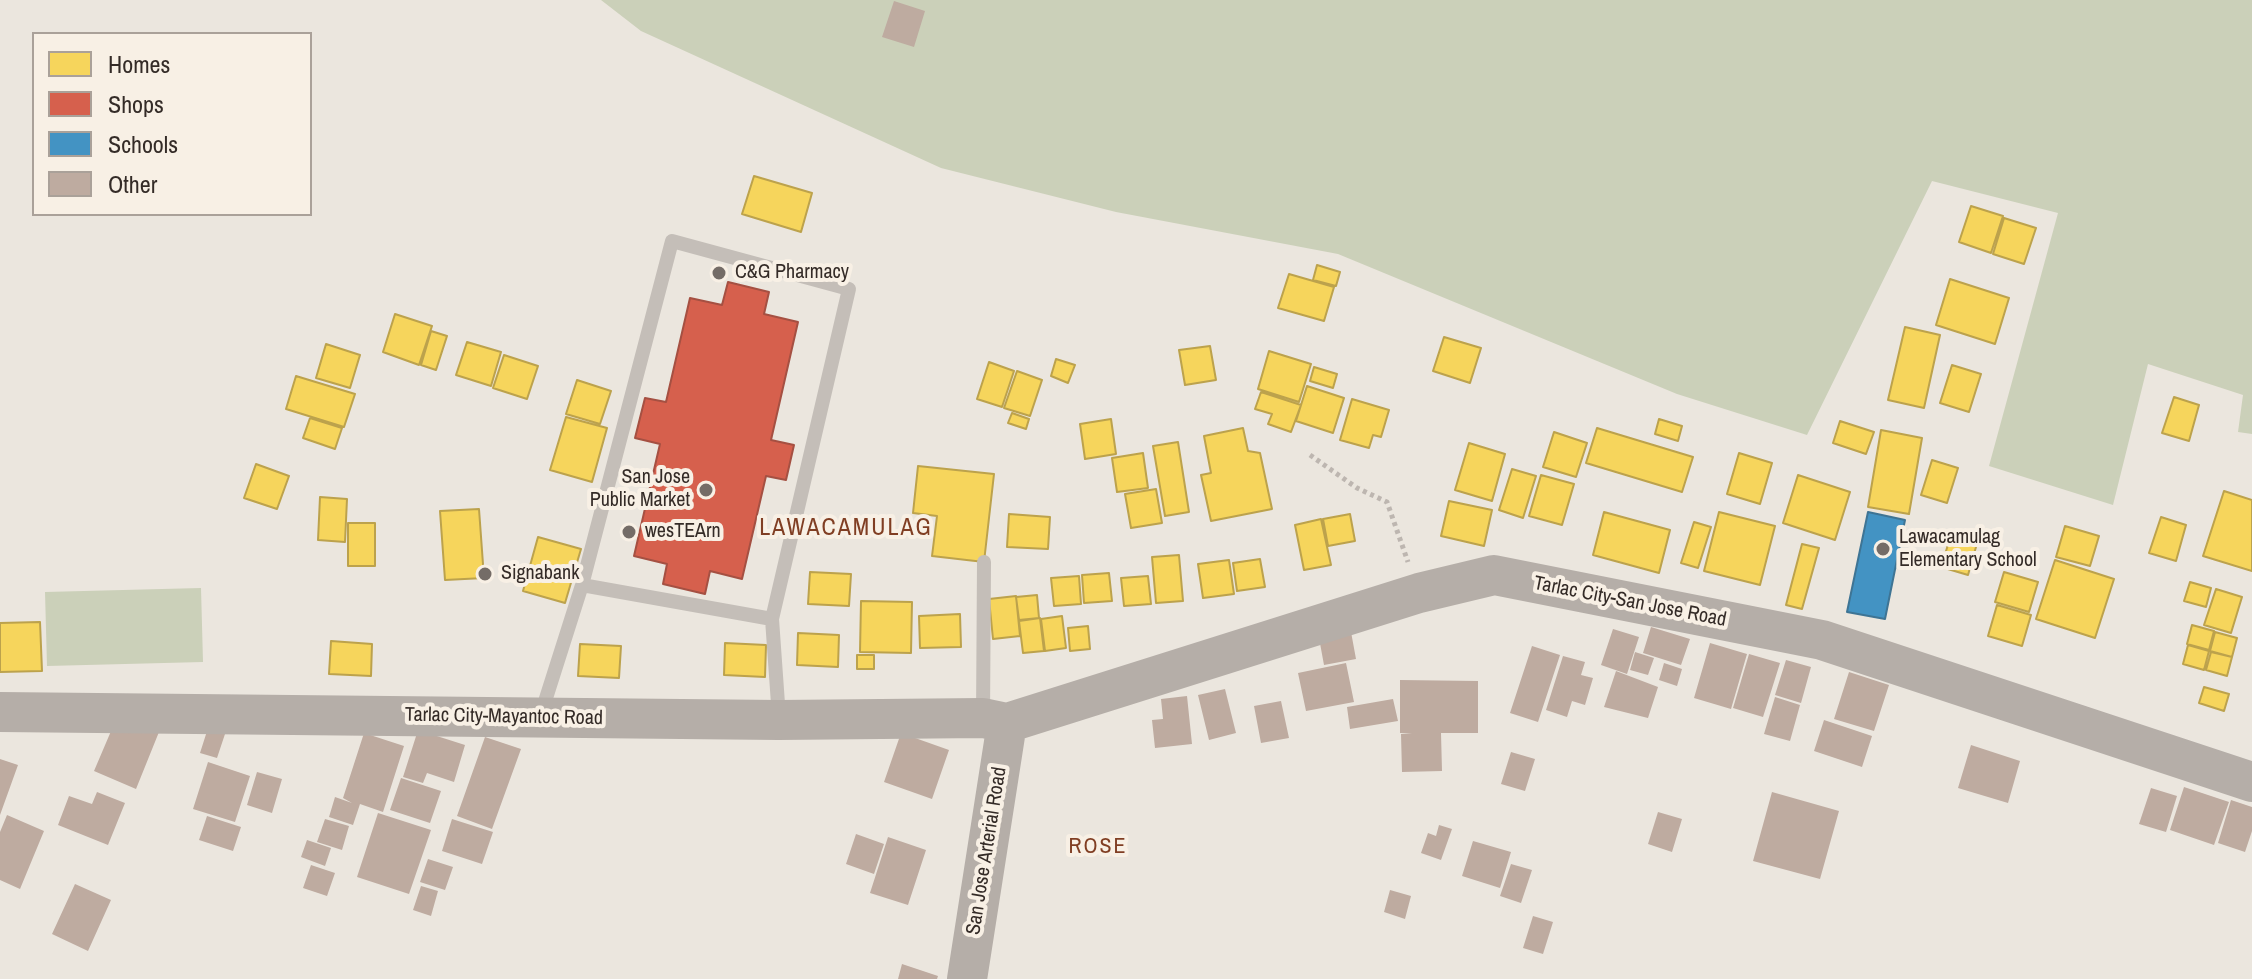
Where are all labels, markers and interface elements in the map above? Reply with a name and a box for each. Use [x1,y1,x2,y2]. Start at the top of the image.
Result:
legend [32,32,312,216]
text: Homes [108,48,170,80]
text: Shops [108,88,164,120]
text: Schools [108,128,178,160]
text: Other [108,168,157,200]
place label: C&G Pharmacy [735,261,849,285]
marker: C&G Pharmacy [710,264,728,282]
place label: San Jose Public Market [590,466,690,513]
marker: San Jose Public Market [697,481,715,499]
district label: LAWACAMULAG [759,515,933,543]
place label: wesTEArn [645,520,721,544]
marker: wesTEArn [620,523,638,541]
place label: Lawacamulag Elementary School [1899,526,2037,573]
marker: Lawacamulag Elementary School [1874,540,1892,558]
place label: Signabank [501,562,579,586]
marker: Signabank [476,565,494,583]
street label: Tarlac City-San Jose Road [1532,572,1728,632]
street label: Tarlac City-Mayantoc Road [405,703,603,731]
street label: San Jose Arterial Road [962,765,1012,937]
district label: ROSE [1068,834,1128,860]

